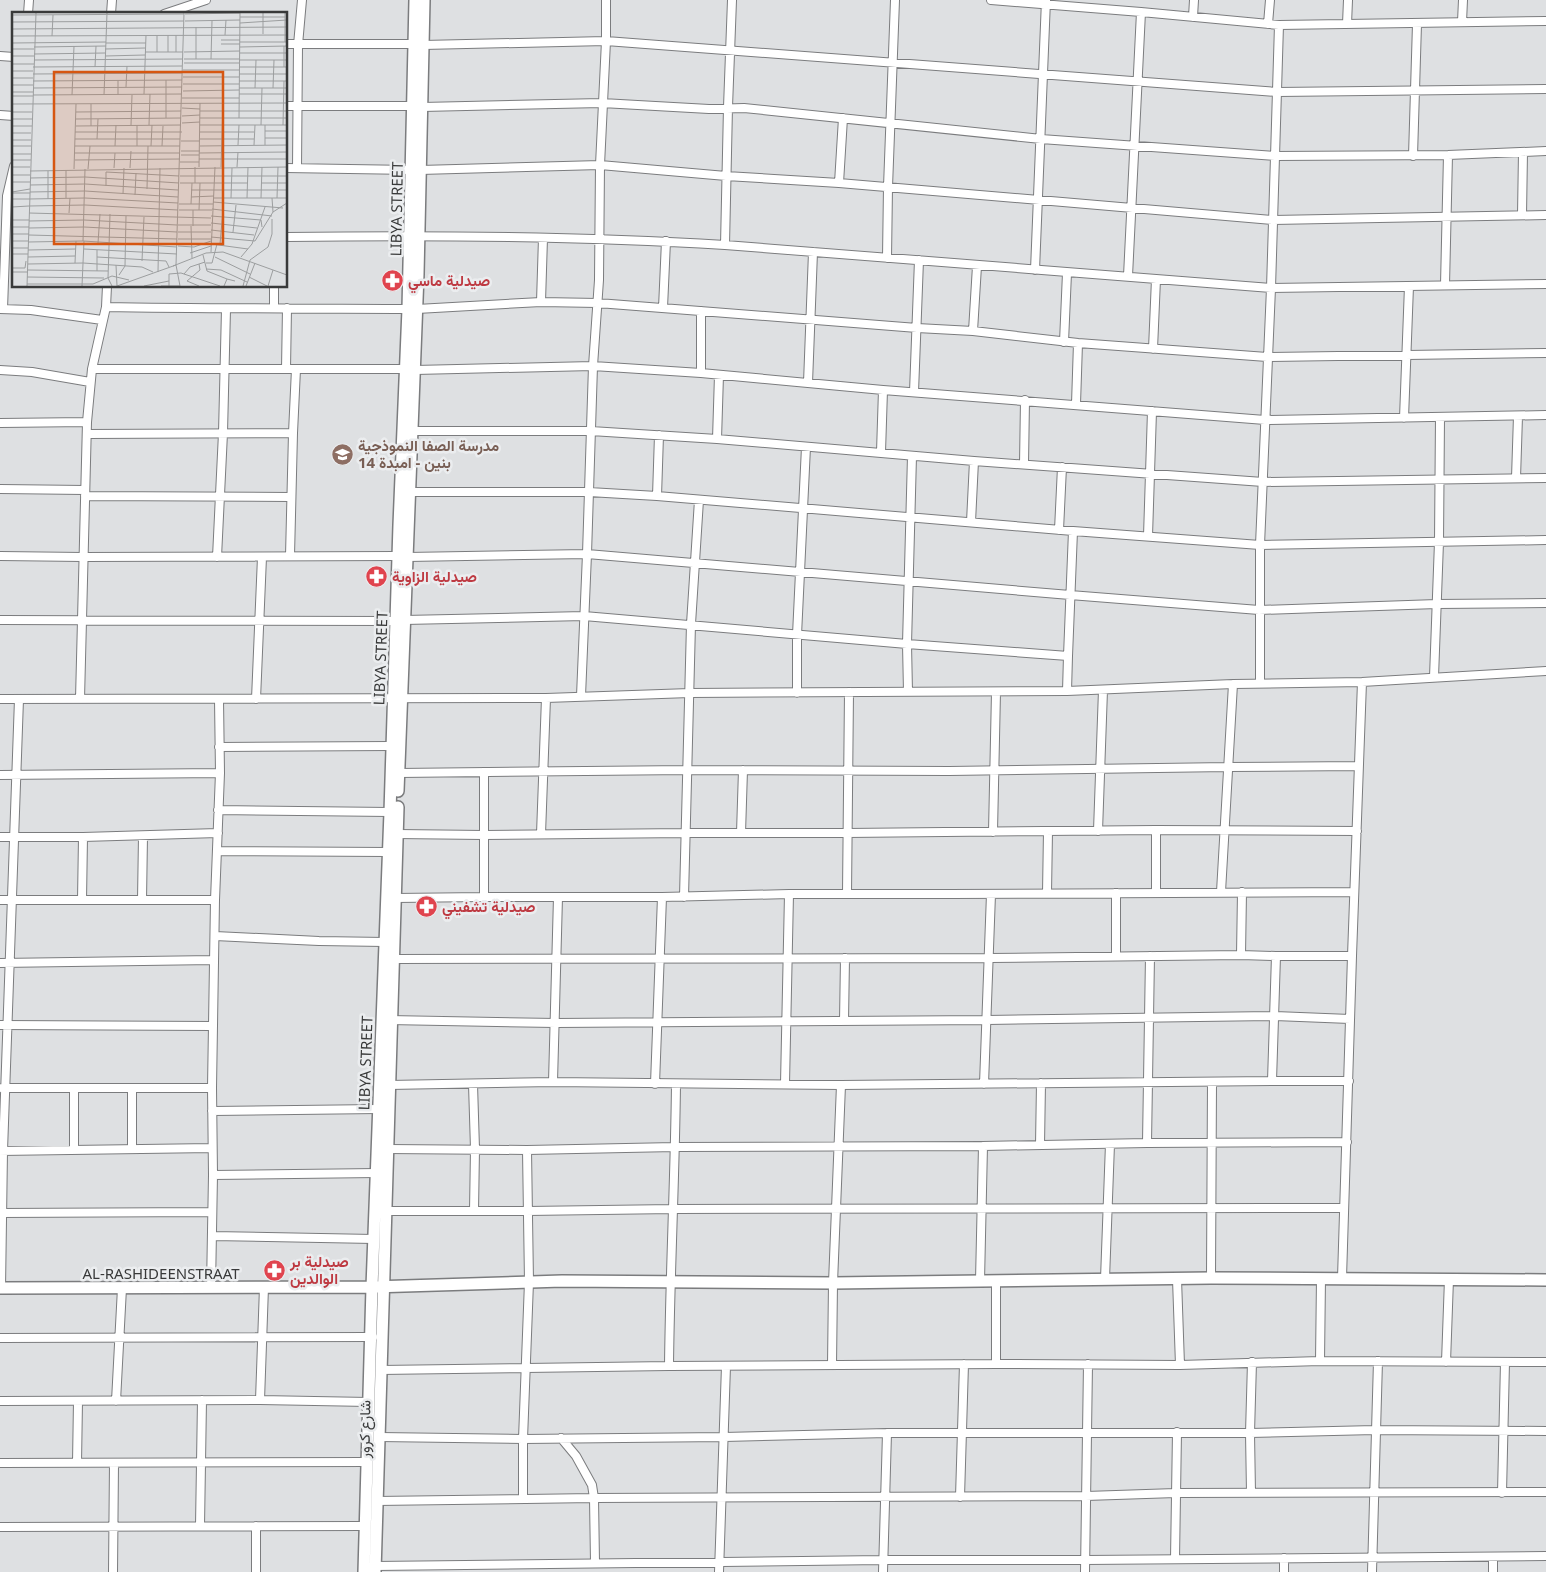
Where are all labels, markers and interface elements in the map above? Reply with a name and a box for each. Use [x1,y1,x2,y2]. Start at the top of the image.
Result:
inset map [12,12,288,288]
street label: LIBYA STREET [385,161,407,257]
pharmacy icon: صيدلية ماسي [380,268,404,292]
place label: صيدلية ماسي [408,270,491,294]
place label: مدرسة الصفا النموذجية بنين - امبدة 14 [358,435,499,472]
school or university icon: مدرسة الصفا النموذجية بنين - امبدة 14 [330,442,354,466]
pharmacy icon: صيدلية الزاوية [364,564,388,588]
place label: صيدلية الزاوية [392,566,477,586]
street label: LIBYA STREET [368,610,392,706]
pharmacy icon: صيدلية تشفيني [414,894,438,918]
place label: صيدلية تشفيني [442,896,536,920]
street label: LIBYA STREET [353,1015,377,1111]
place label: صيدلية بر الوالدين [289,1251,349,1288]
pharmacy icon: صيدلية بر الوالدين [262,1258,286,1282]
street label: AL-RASHIDEENSTRAAT [82,1263,240,1283]
street label: شارع كرور [353,1400,377,1459]

